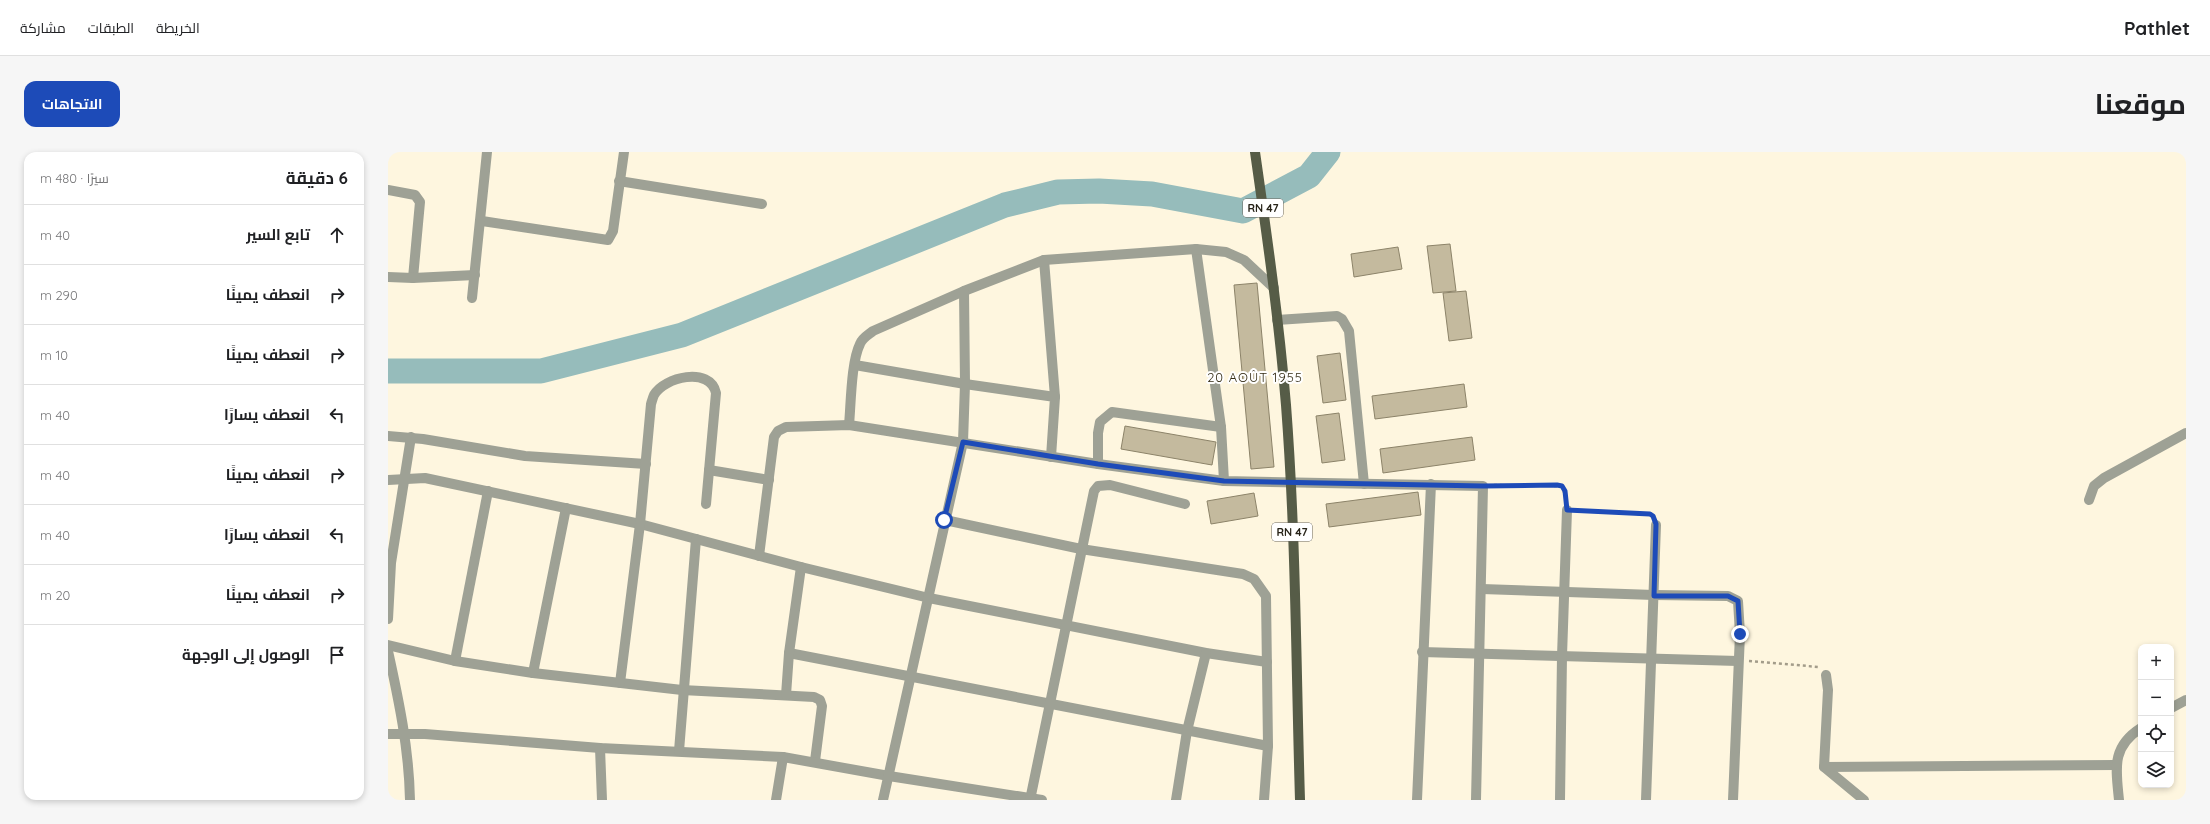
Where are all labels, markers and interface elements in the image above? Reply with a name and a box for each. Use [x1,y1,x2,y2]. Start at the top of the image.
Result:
text: Pathlet [2124,16,2190,40]
text: مشاركة [20,19,66,37]
text: الطبقات [88,19,134,37]
text: الخريطة [156,19,200,37]
button: الاتجاهات [24,81,120,127]
text: موقعنا [2095,86,2186,121]
text: 6 دقيقة [286,167,348,188]
text: سيرًا · 480 m [40,170,109,186]
road number: RN 47 [1243,199,1283,217]
icon: ahead [326,224,348,246]
text: تابع السير [246,225,310,244]
text: 40 m [40,227,70,243]
icon: right [326,284,348,306]
text: انعطف يمينًا [226,285,310,304]
text: 290 m [40,287,78,303]
icon: right [326,344,348,366]
text: انعطف يمينًا [226,345,310,364]
text: 10 m [40,347,68,363]
district label: 20 AOÛT 1955 [1207,369,1303,385]
icon: left [326,404,348,426]
text: انعطف يسارًا [224,405,310,424]
text: 40 m [40,407,70,423]
icon: right [326,464,348,486]
text: انعطف يمينًا [226,465,310,484]
text: 40 m [40,467,70,483]
route start [935,511,953,529]
road number: RN 47 [1272,523,1312,541]
icon: left [326,524,348,546]
text: انعطف يسارًا [224,525,310,544]
text: 40 m [40,527,70,543]
icon: right [326,584,348,606]
text: انعطف يمينًا [226,585,310,604]
text: 20 m [40,587,70,603]
route end [1731,625,1749,643]
icon: arrive [326,644,348,666]
map controls [2138,644,2174,788]
button: + [2138,644,2174,680]
text: الوصول إلى الوجهة [182,645,310,664]
button: − [2138,680,2174,716]
button: locate [2138,716,2174,752]
button: layers [2138,752,2174,788]

